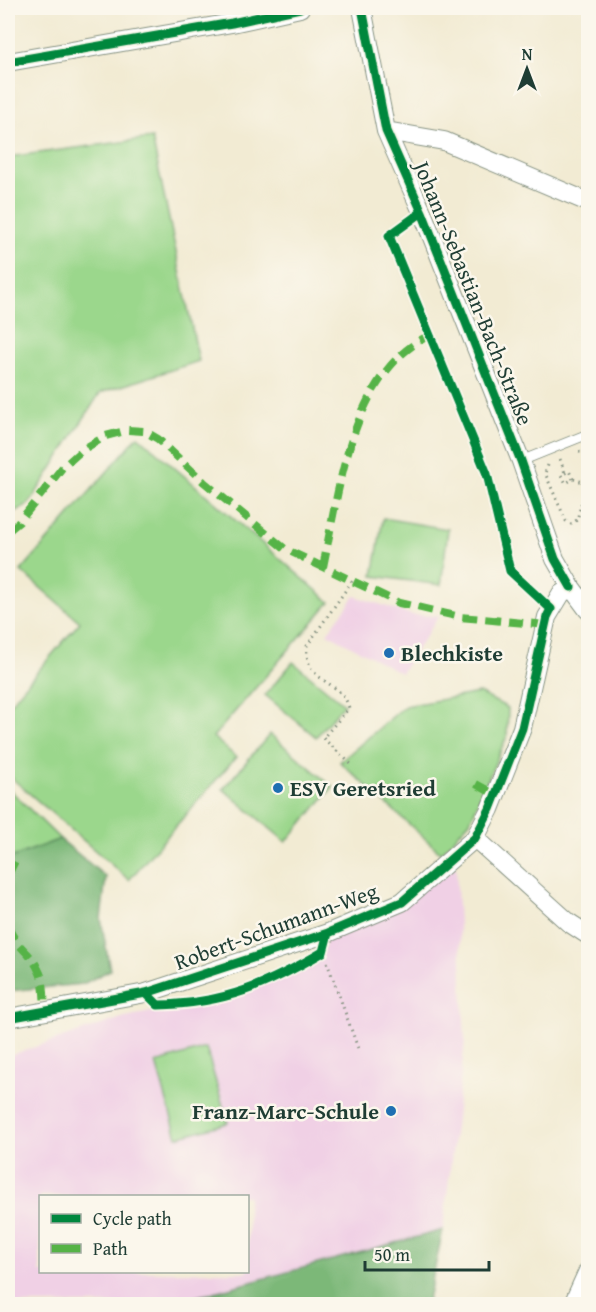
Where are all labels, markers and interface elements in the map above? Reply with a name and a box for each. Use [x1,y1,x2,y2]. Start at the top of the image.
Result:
north arrow [497,39,557,99]
text: N [522,42,533,66]
street label: Johann-Sebastian-Bach-Straße [405,153,542,430]
place label: Blechkiste [401,637,503,669]
marker: Blechkiste [382,646,396,660]
place label: ESV Geretsried [290,772,436,804]
marker: ESV Geretsried [271,781,285,795]
street label: Robert-Schumann-Weg [170,874,382,978]
place label: Franz-Marc-Schule [192,1095,379,1127]
marker: Franz-Marc-Schule [384,1104,398,1118]
legend [39,1195,249,1273]
text: Cycle path [93,1205,172,1232]
scale bar [365,1234,490,1272]
text: Path [93,1235,128,1262]
text: 50 m [374,1241,410,1268]

